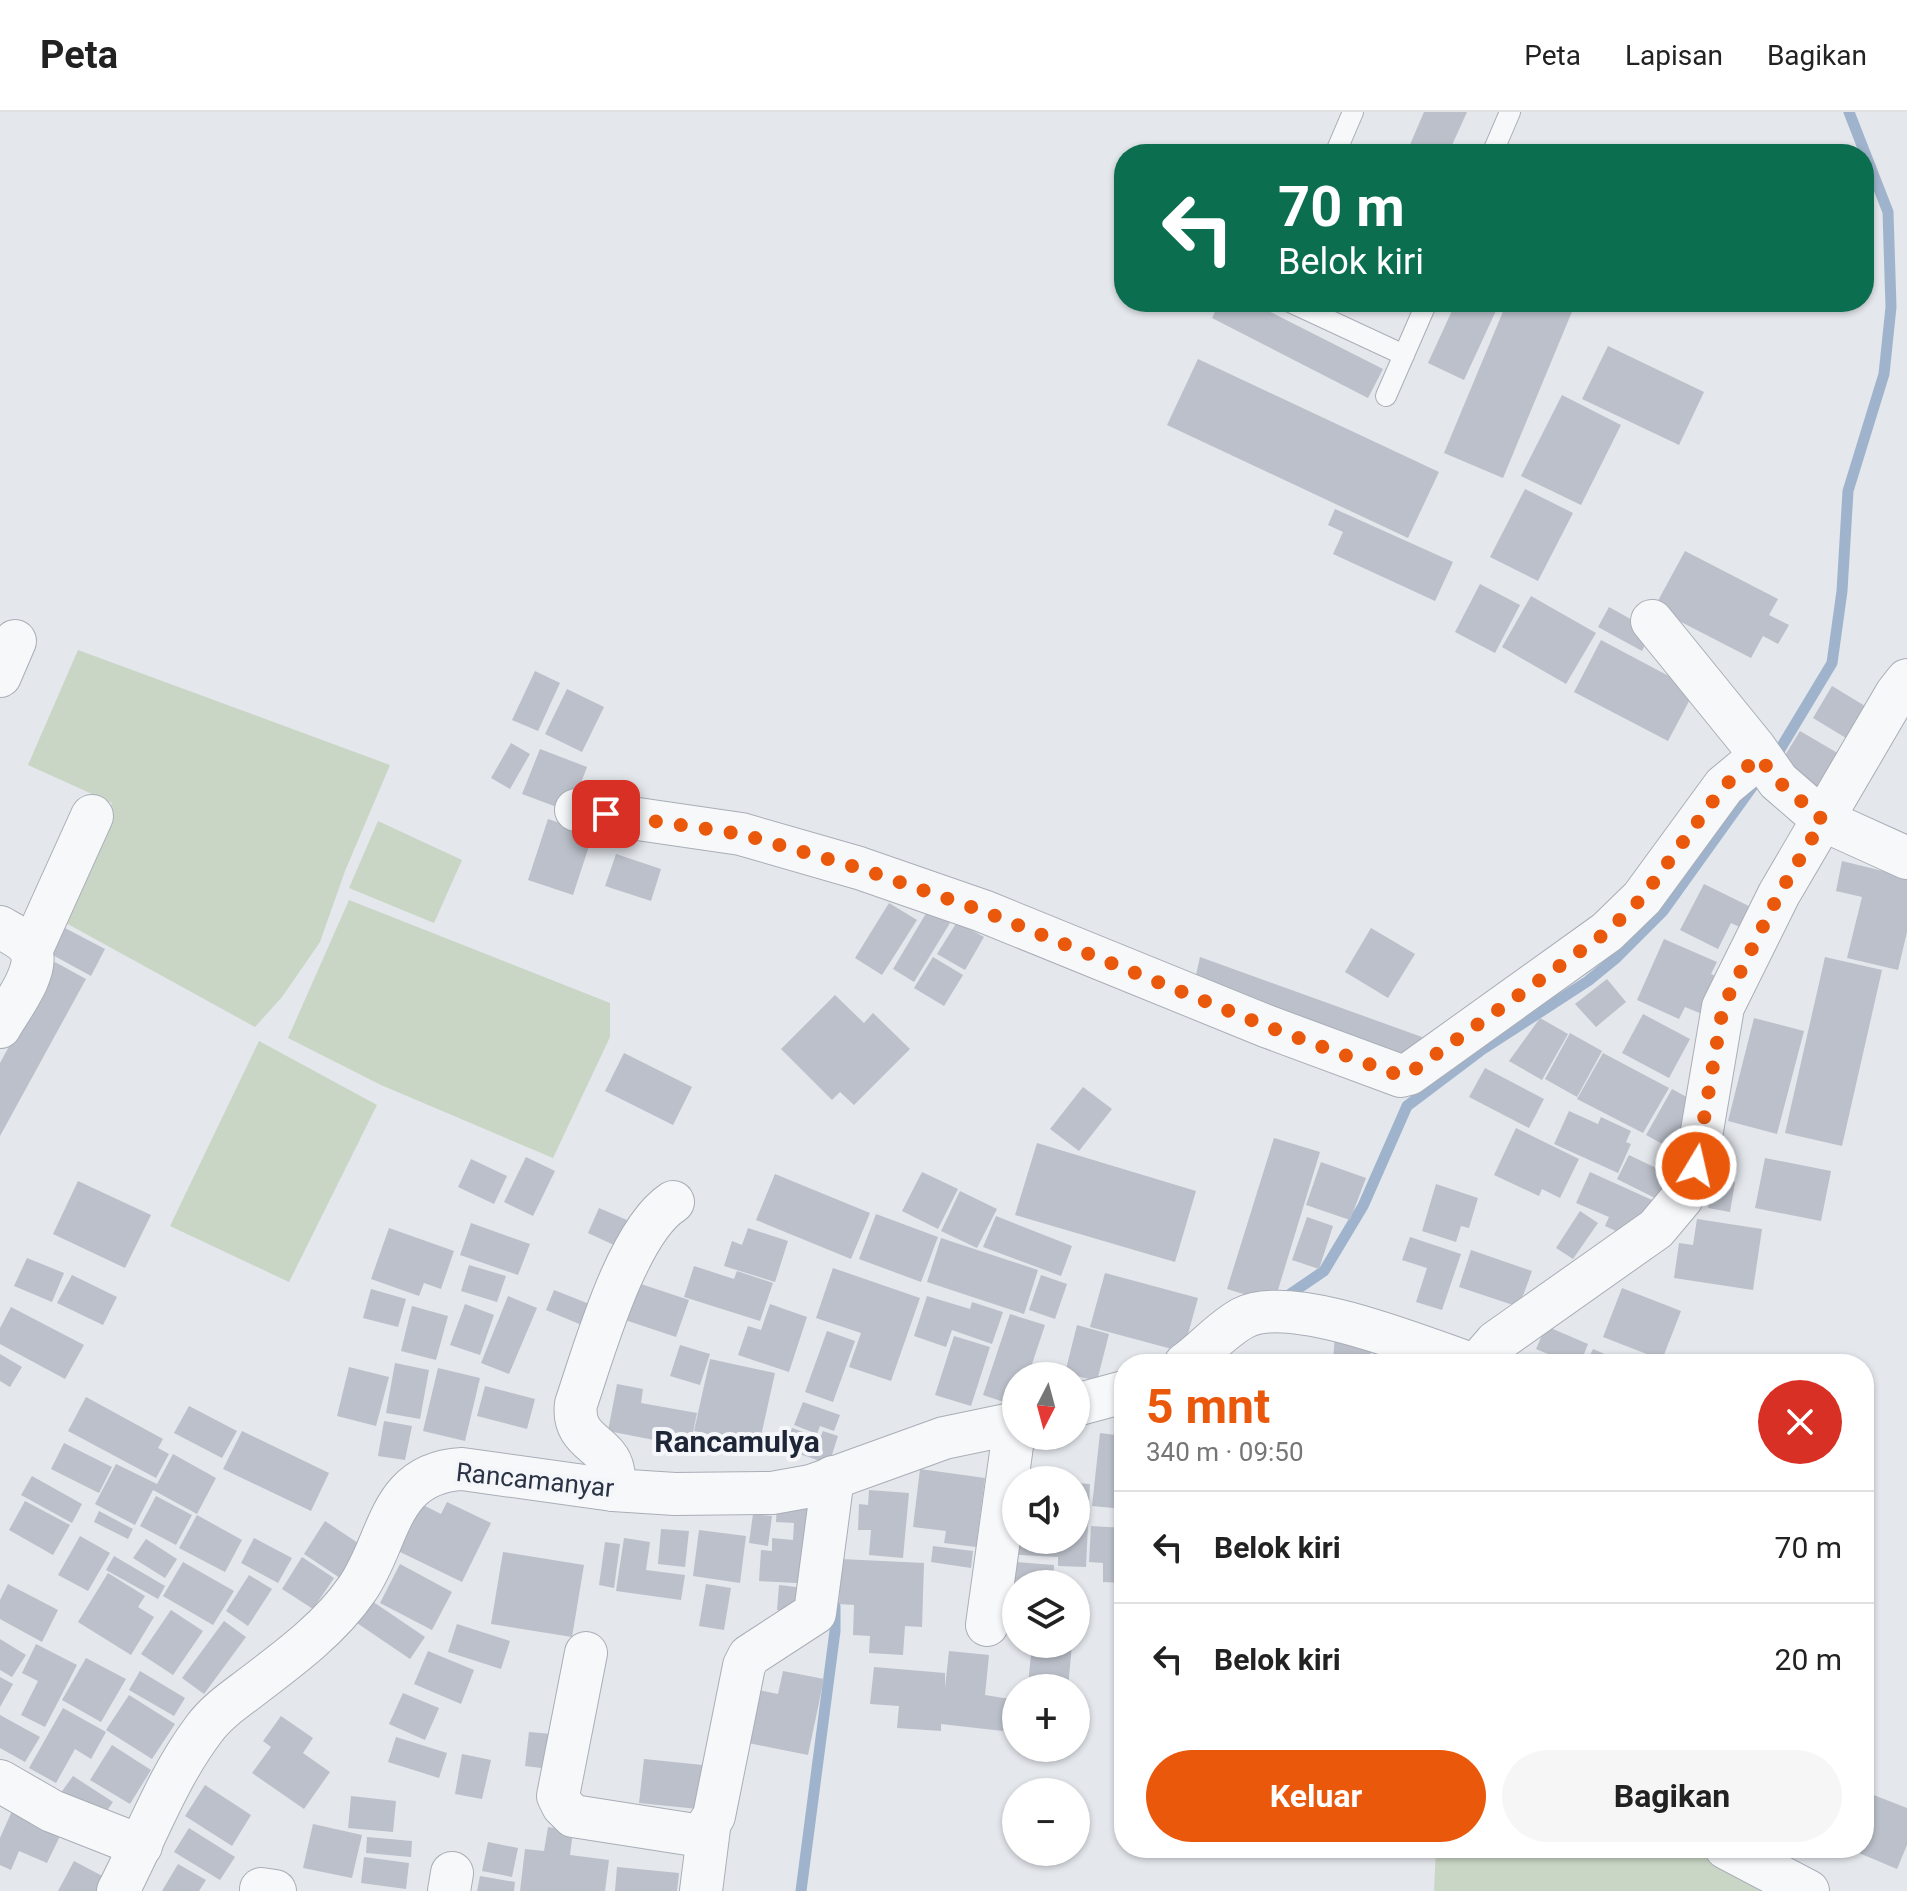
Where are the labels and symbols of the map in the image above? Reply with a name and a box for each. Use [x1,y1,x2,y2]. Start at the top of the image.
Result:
pin [572,780,640,848]
position arrow [1654,1124,1738,1208]
north arrow [1002,1362,1090,1450]
district label: Rancamulya [654,1424,820,1459]
street label: Rancamanyar [455,1457,616,1503]

